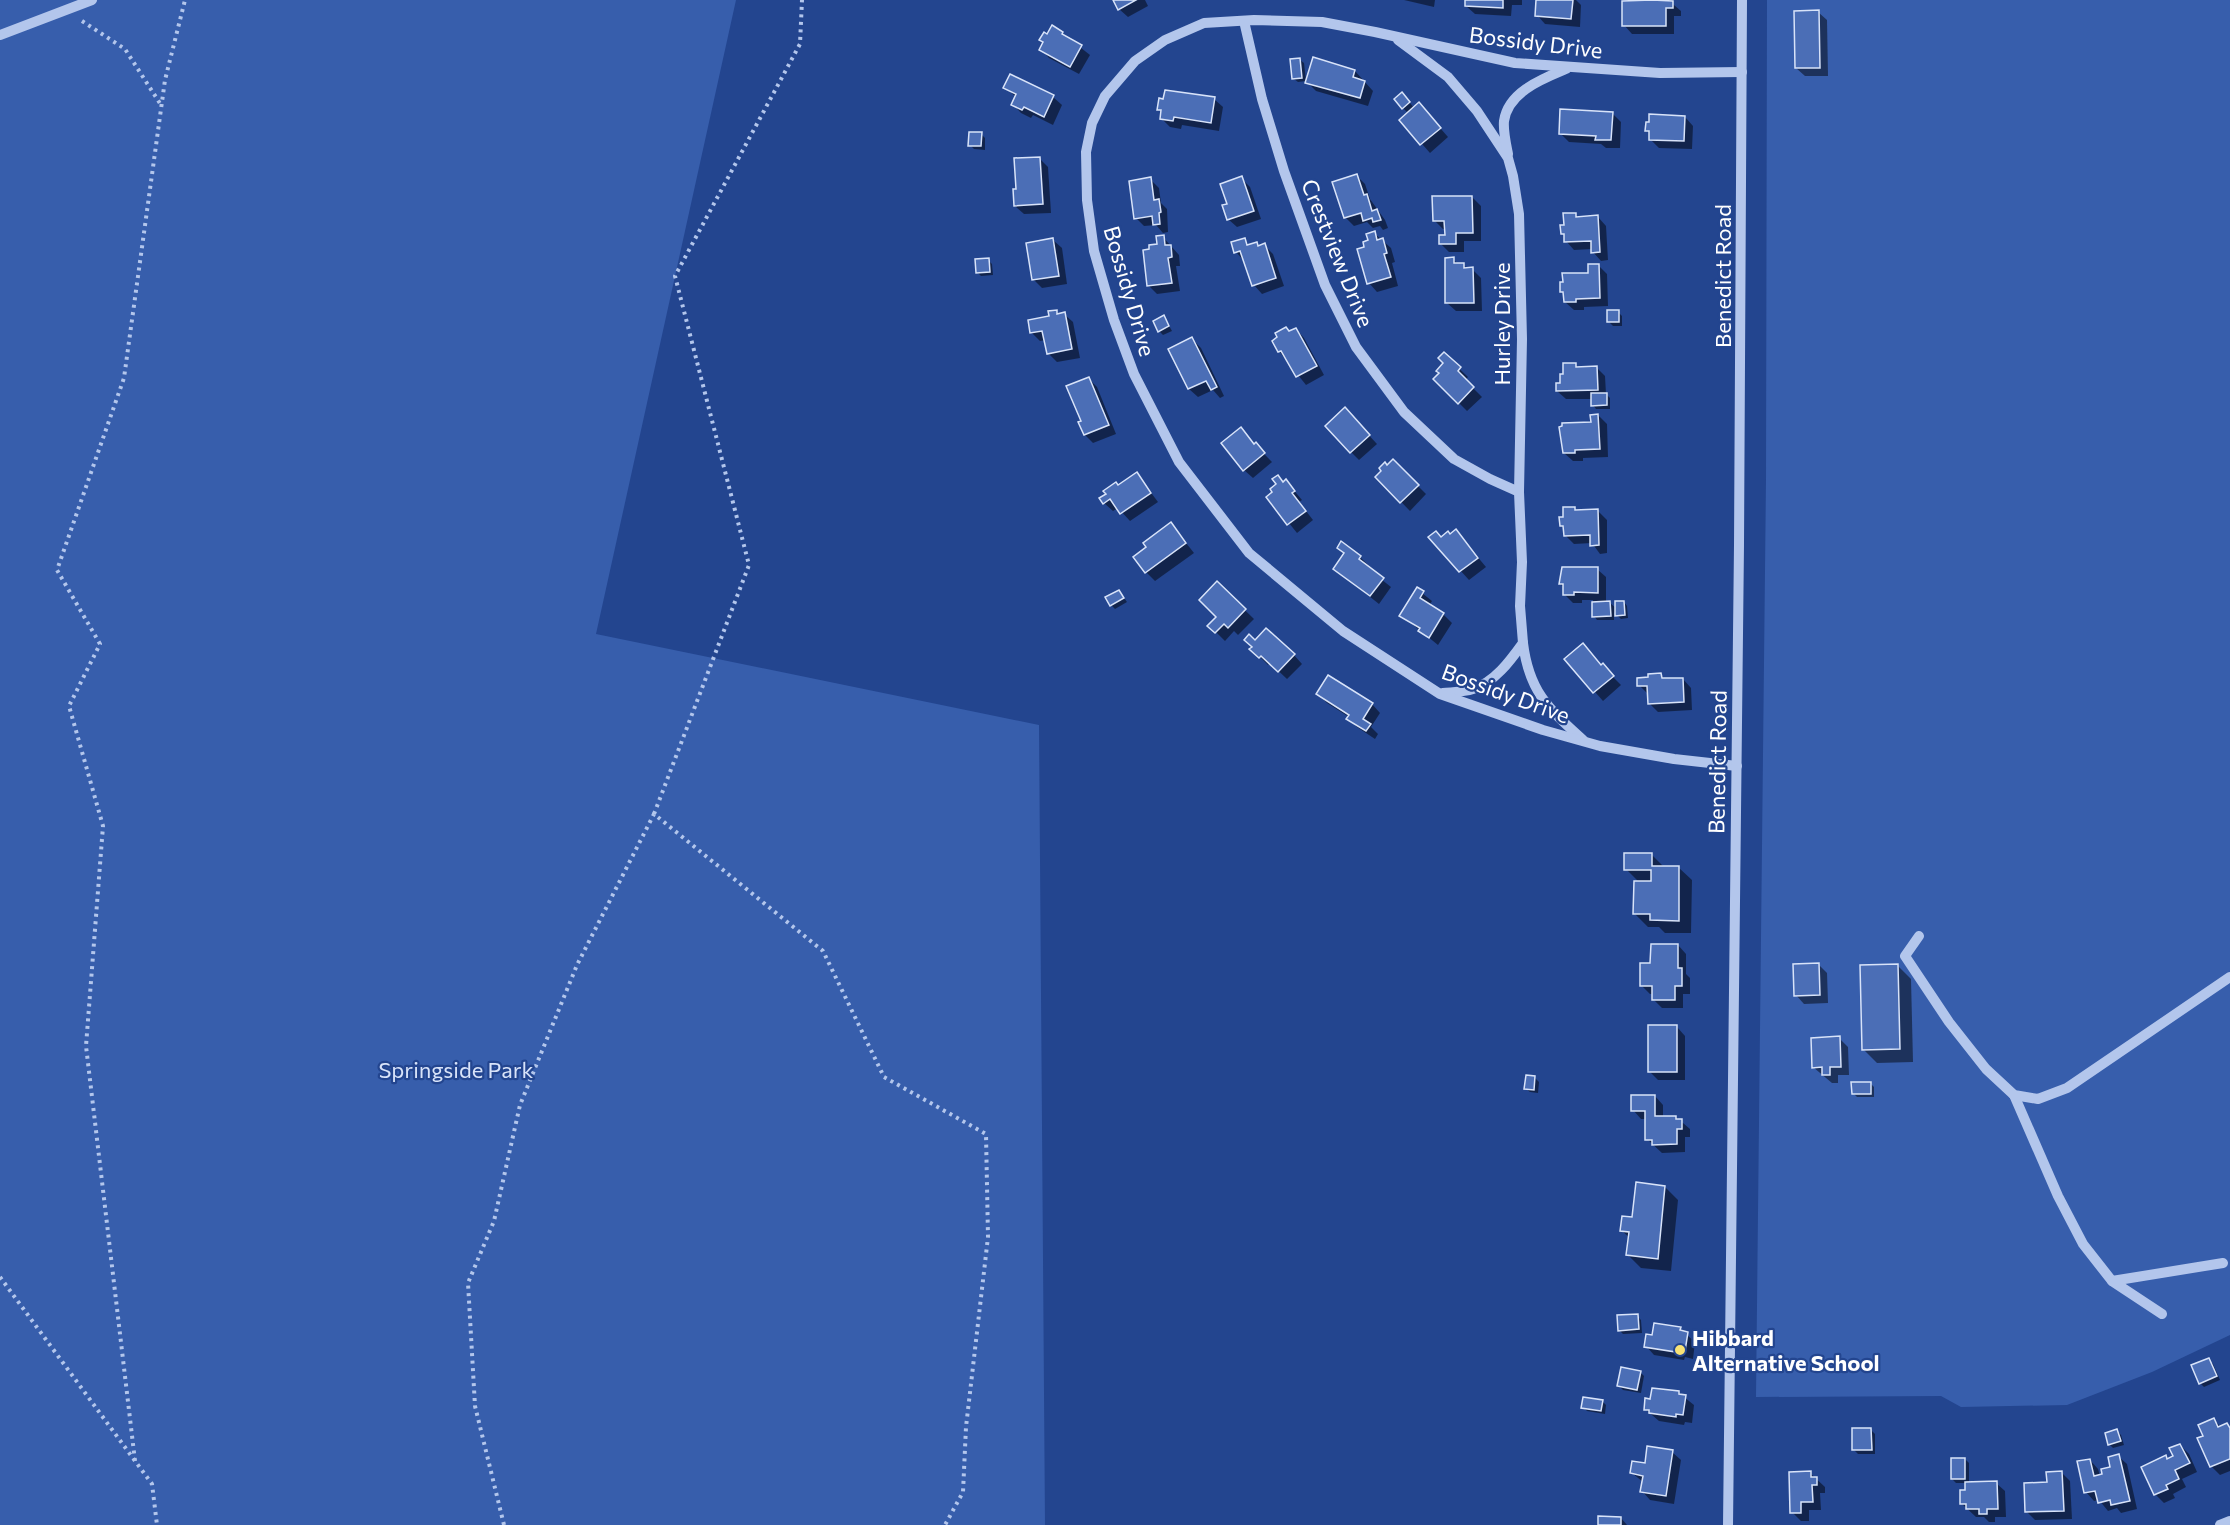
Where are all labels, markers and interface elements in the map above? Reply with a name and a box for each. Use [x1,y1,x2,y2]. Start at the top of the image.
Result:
street label: Bossidy Drive [1468,20,1604,64]
street label: Crestview Drive [1296,175,1380,331]
street label: Benedict Road [1709,204,1736,348]
street label: Bossidy Drive [1099,223,1161,359]
street label: Hurley Drive [1488,262,1515,386]
street label: Bossidy Drive [1438,657,1574,729]
street label: Benedict Road [1702,690,1732,834]
park label: Springside Park [378,1056,534,1083]
place label: Hibbard Alternative School [1692,1324,1880,1376]
marker: Hibbard Alternative School [1673,1343,1687,1357]

